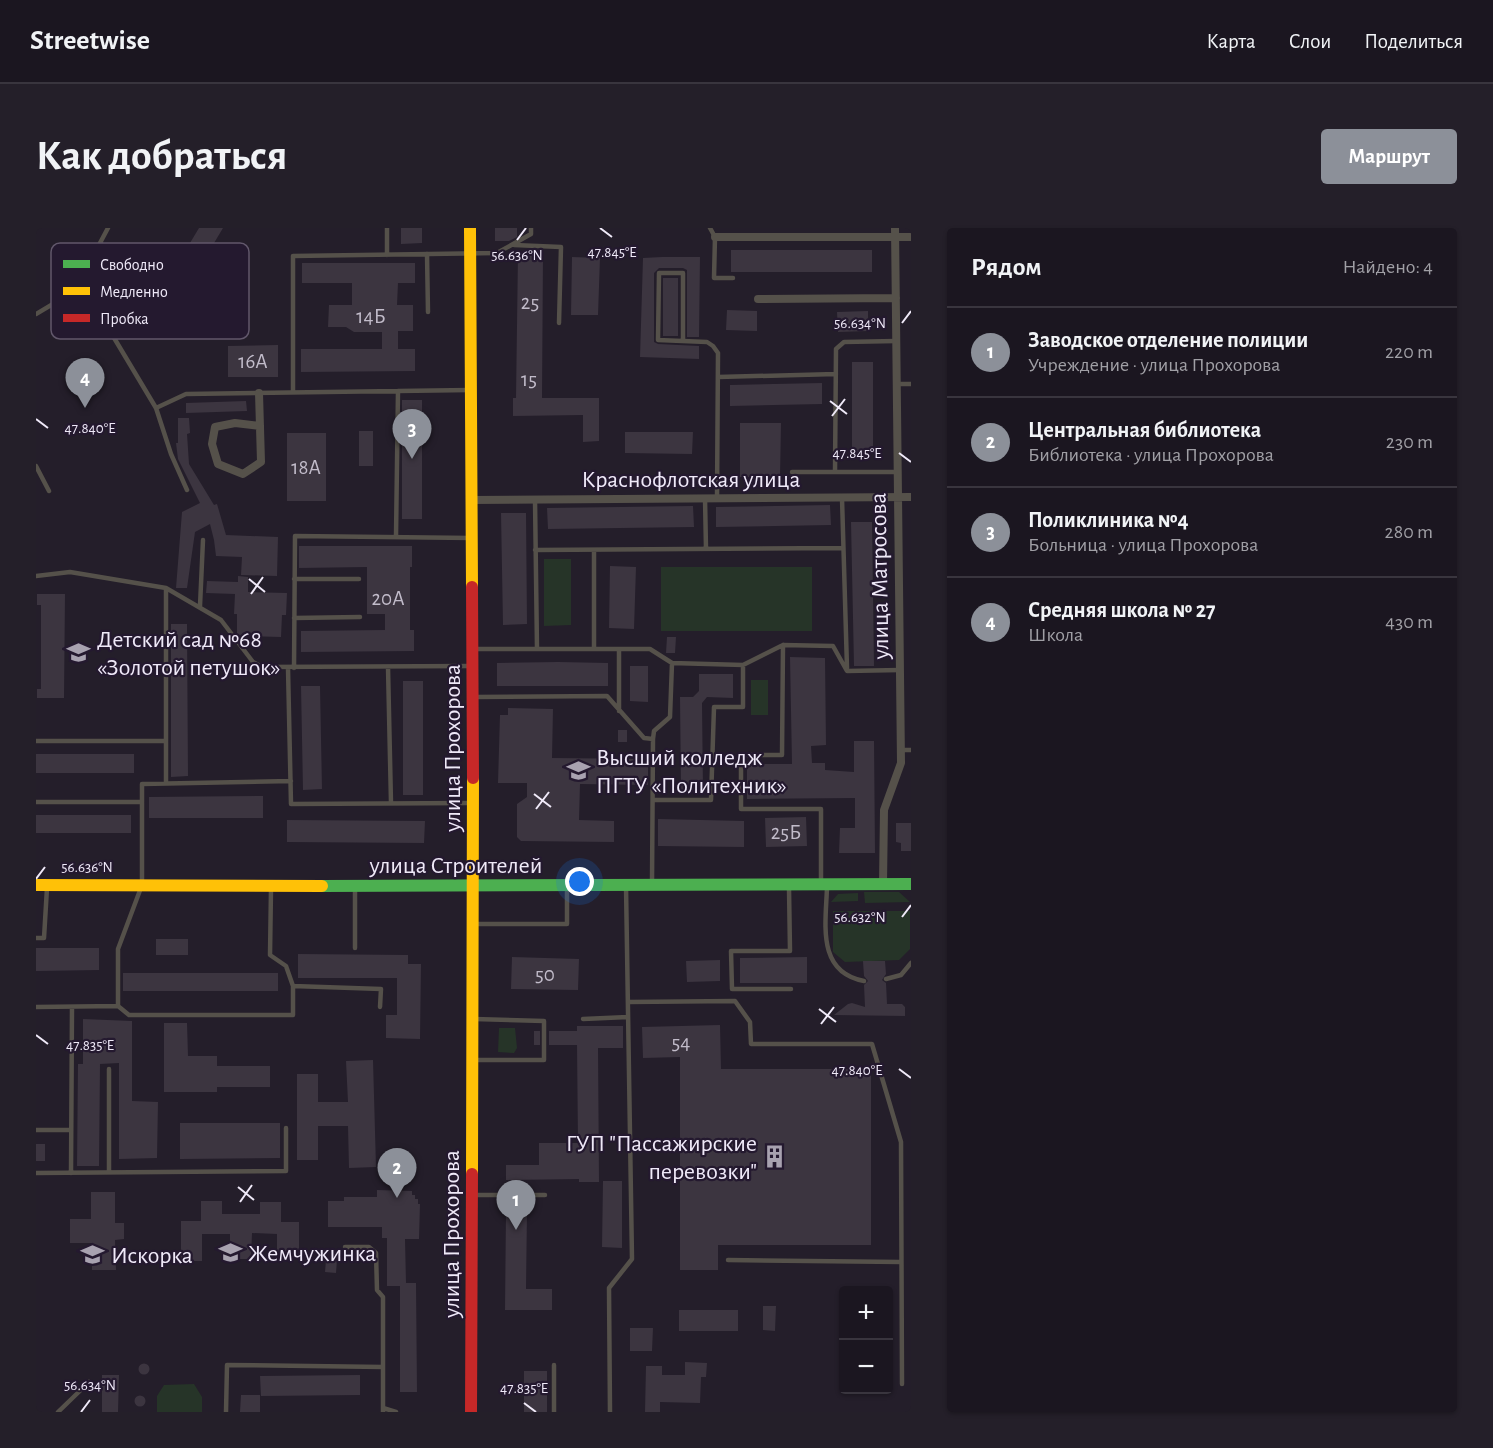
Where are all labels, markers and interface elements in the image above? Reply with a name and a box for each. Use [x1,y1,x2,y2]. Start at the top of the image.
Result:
text: Streetwise [30,27,150,55]
text: Карта [1206,31,1256,52]
text: Слои [1289,31,1331,52]
text: Поделиться [1364,31,1463,52]
button: Маршрут [1321,129,1457,184]
text: Как добраться [36,135,287,177]
legend [51,243,249,339]
text: 47.845°E [587,245,637,260]
text: 56.636°N [491,248,543,263]
text: Рядом [971,254,1042,280]
text: Свободно [100,257,164,273]
text: Найдено: 4 [1343,257,1433,277]
text: Медленно [100,284,168,300]
house number: 25 [521,292,539,313]
house number: 14Б [356,306,386,327]
text: Пробка [100,311,149,327]
text: 56.634°N [834,316,886,331]
text: Заводское отделение полиции [1028,329,1308,351]
text: 1 [987,342,994,362]
text: 220 m [1385,342,1433,362]
house number: 16А [238,351,268,372]
text: Учреждение · улица Прохорова [1028,355,1280,375]
pin: 4 [65,358,104,408]
house number: 15 [521,369,537,390]
pin: 3 [392,410,431,459]
text: Центральная библиотека [1028,419,1261,441]
text: 47.840°E [65,421,115,436]
text: 2 [986,432,995,452]
text: 230 m [1386,432,1433,452]
text: Библиотека · улица Прохорова [1028,445,1274,465]
text: 47.845°E [832,446,882,461]
house number: 18А [291,457,321,478]
street label: Краснофлотская улица [582,468,801,492]
street label: улица Матросова [867,492,893,661]
text: Поликлиника №4 [1028,509,1189,531]
text: 3 [986,522,995,542]
text: 280 m [1385,522,1433,542]
text: Больница · улица Прохорова [1028,535,1258,555]
house number: 20А [372,588,405,609]
text: Средняя школа № 27 [1028,599,1216,621]
text: 4 [985,612,996,632]
text: 430 m [1385,612,1433,632]
text: Школа [1028,625,1083,645]
place label: Детский сад №68 «Золотой петушок» [97,628,281,680]
school or university icon: Детский сад №68 «Золотой петушок» [66,640,92,666]
street label: улица Прохорова [441,664,465,833]
place label: Высший колледж ПГТУ «Политехник» [596,746,787,798]
school or university icon: Высший колледж ПГТУ «Политехник» [565,758,591,784]
house number: 25Б [771,822,801,843]
street label: улица Строителей [368,854,543,878]
text: 56.636°N [61,860,113,875]
your location [565,867,594,896]
text: 56.632°N [834,910,886,925]
house number: 50 [535,964,555,985]
house number: 54 [672,1032,690,1053]
text: 47.835°E [66,1038,114,1053]
text: 47.840°E [832,1063,882,1078]
place label: ГУП "Пассажирские перевозки" [566,1132,757,1184]
building icon: ГУП "Пассажирские перевозки" [762,1144,788,1170]
pin: 2 [378,1148,416,1198]
street label: улица Прохорова [440,1150,464,1319]
pin: 1 [496,1180,536,1230]
school or university icon: Жемчужинка [217,1240,243,1266]
school or university icon: Искорка [80,1242,106,1268]
place label: Жемчужинка [248,1242,376,1266]
place label: Искорка [111,1244,193,1268]
map controls [839,1286,893,1394]
button: + [839,1286,893,1340]
button: − [839,1340,893,1394]
text: 56.634°N [64,1378,116,1393]
text: 47.835°E [500,1381,548,1396]

